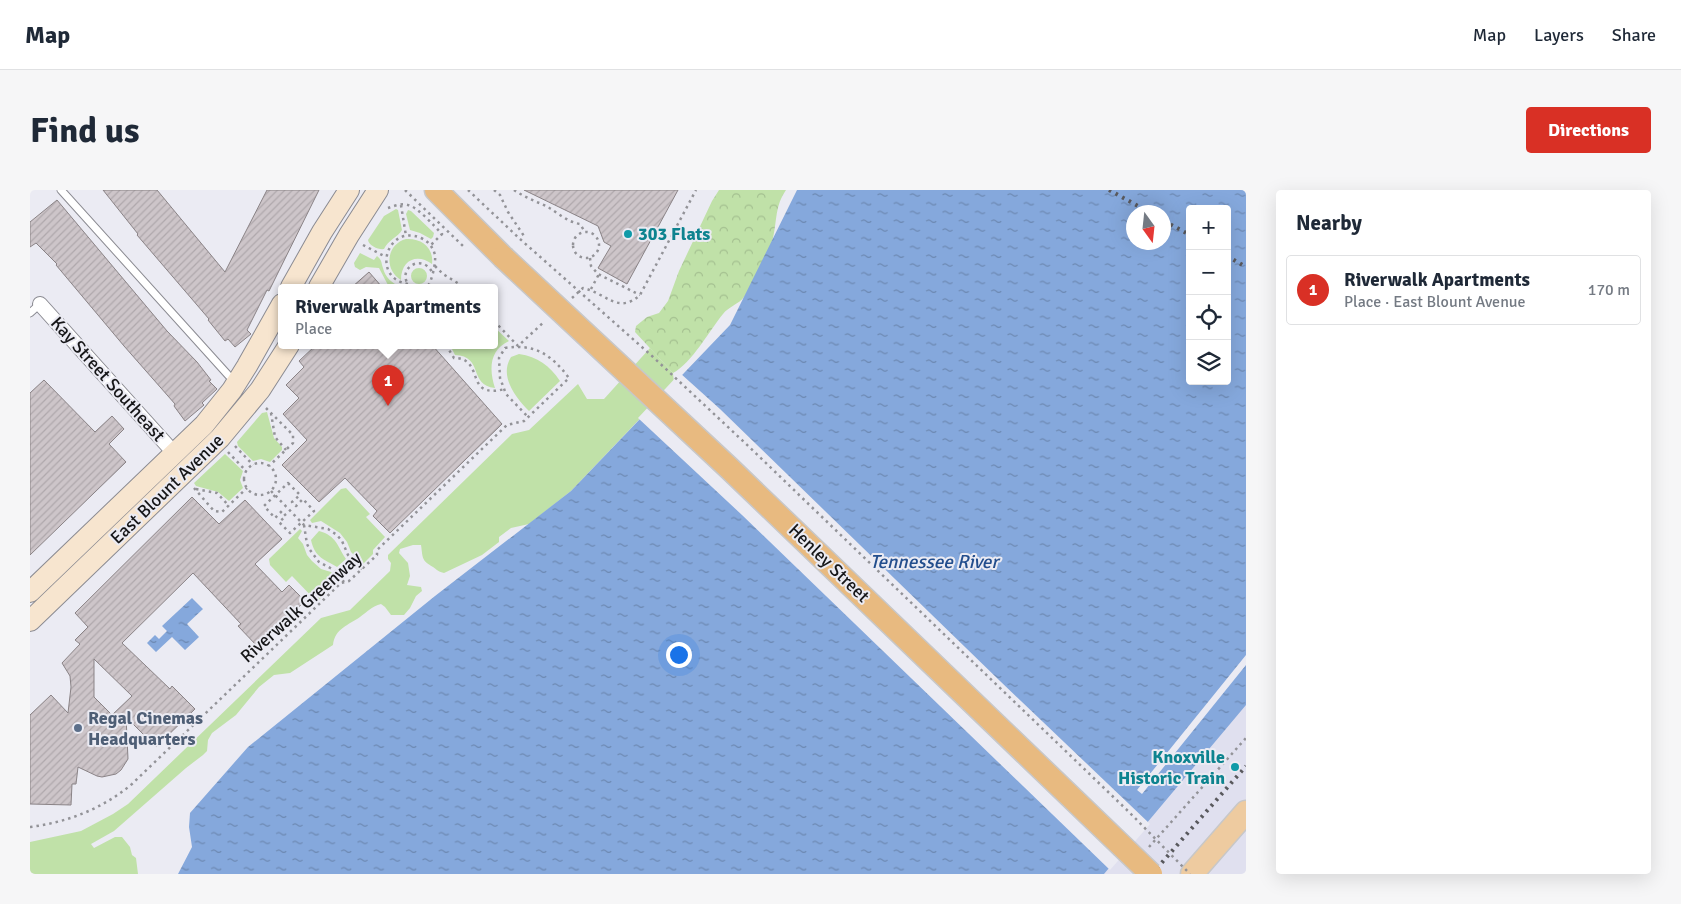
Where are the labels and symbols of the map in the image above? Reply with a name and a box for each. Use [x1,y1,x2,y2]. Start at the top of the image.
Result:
north arrow [1126,205,1171,250]
place label: 303 Flats [638,223,710,245]
marker: 303 Flats [622,228,634,240]
street label: Kay Street Southeast [46,312,170,446]
pin: 1 [372,365,404,406]
street label: East Blount Avenue [106,429,228,549]
street label: Henley Street [784,519,874,607]
street label: Riverwalk Greenway [236,546,366,667]
water label: Tennessee River [870,550,1001,574]
your location [666,642,692,668]
place label: Regal Cinemas Headquarters [88,707,203,750]
marker: Regal Cinemas Headquarters [72,722,84,734]
place label: Knoxville Historic Train [1118,746,1225,789]
marker: Knoxville Historic Train [1229,761,1241,773]

